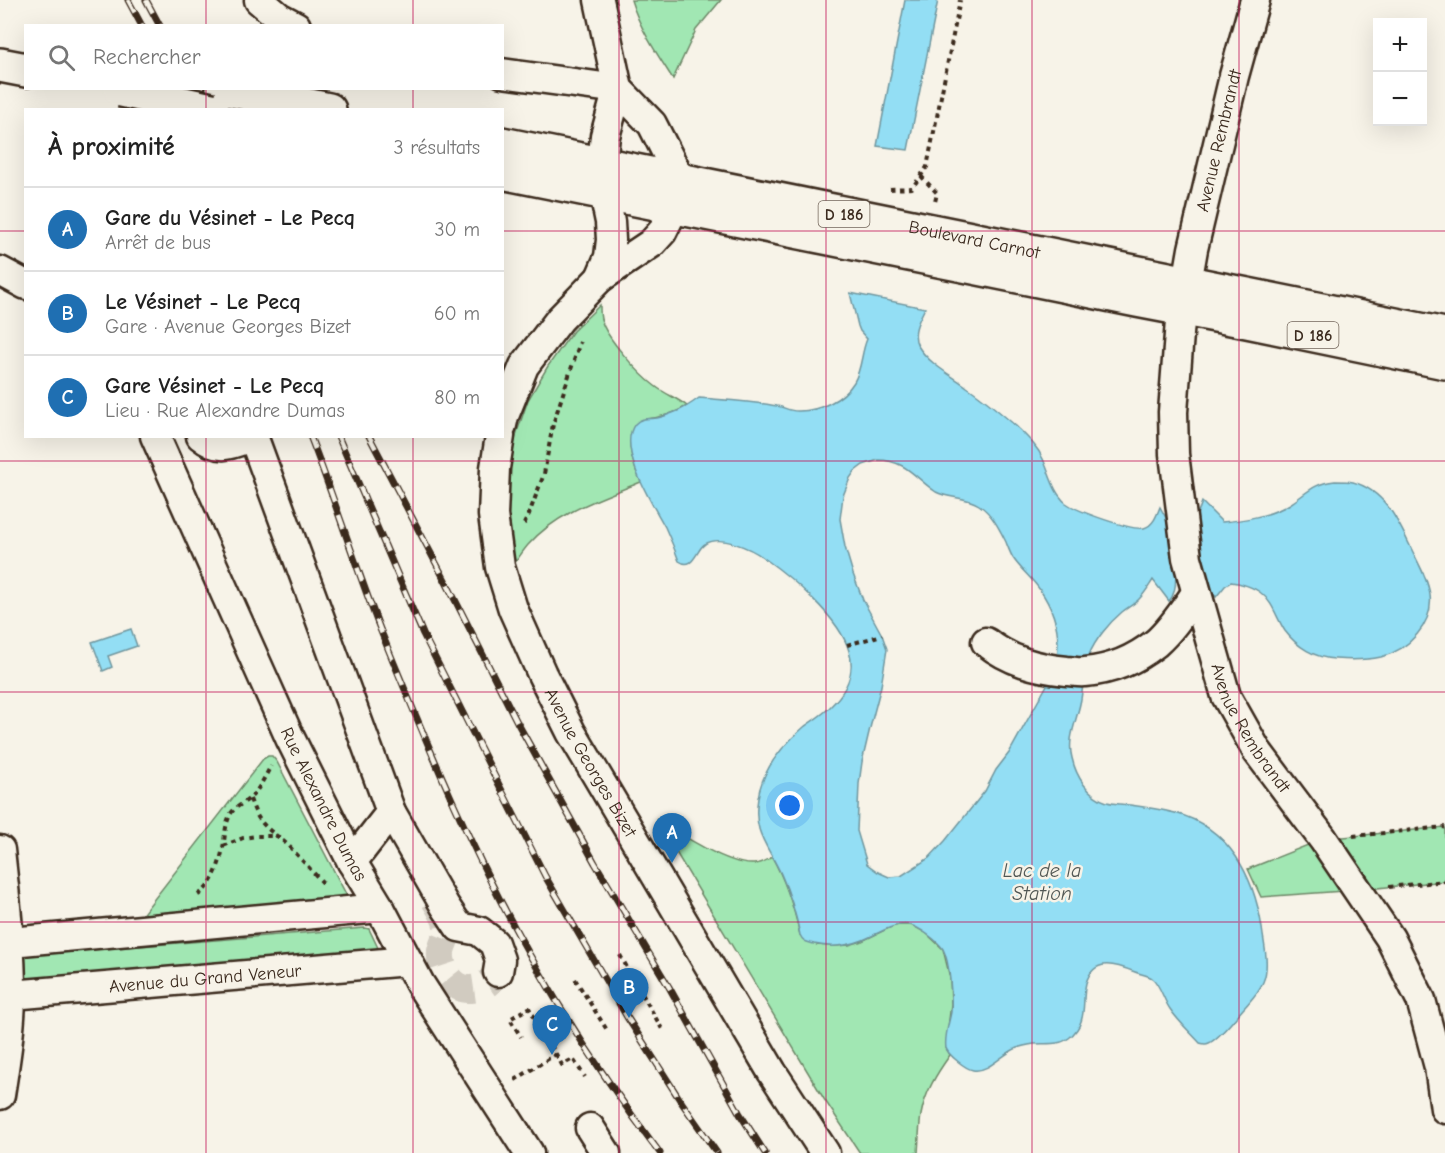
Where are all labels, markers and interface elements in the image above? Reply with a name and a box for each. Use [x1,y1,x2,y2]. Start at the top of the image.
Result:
map controls [1373,18,1427,126]
button: + [1373,18,1427,72]
search box [24,24,504,90]
icon: search [45,41,78,74]
text: Rechercher [93,44,201,70]
street label: Avenue Rembrandt [1192,66,1247,214]
button: − [1373,72,1427,126]
text: À proximité [48,132,175,162]
text: 3 résultats [393,136,480,159]
road number: D 186 [818,201,870,227]
text: Gare du Vésinet - Le Pecq [105,205,355,231]
street label: Boulevard Carnot [907,217,1043,264]
text: A [62,218,73,241]
text: 30 m [434,218,480,241]
text: Arrêt de bus [105,231,211,254]
text: Le Vésinet - Le Pecq [105,289,301,315]
text: B [61,302,74,325]
text: 60 m [434,302,480,325]
text: Gare · Avenue Georges Bizet [105,315,350,338]
road number: D 186 [1288,322,1338,348]
text: Gare Vésinet - Le Pecq [105,373,324,399]
text: C [61,386,74,409]
text: 80 m [434,386,480,409]
text: Lieu · Rue Alexandre Dumas [105,399,345,422]
street label: Avenue Rembrandt [1206,661,1295,798]
street label: Avenue Georges Bizet [540,685,641,842]
street label: Rue Alexandre Dumas [276,724,371,885]
your location [775,791,804,820]
pin: A [652,814,692,863]
water label: Lac de la Station [1003,859,1081,905]
street label: Avenue du Grand Veneur [108,960,303,998]
pin: B [610,968,648,1018]
pin: C [532,1006,572,1055]

